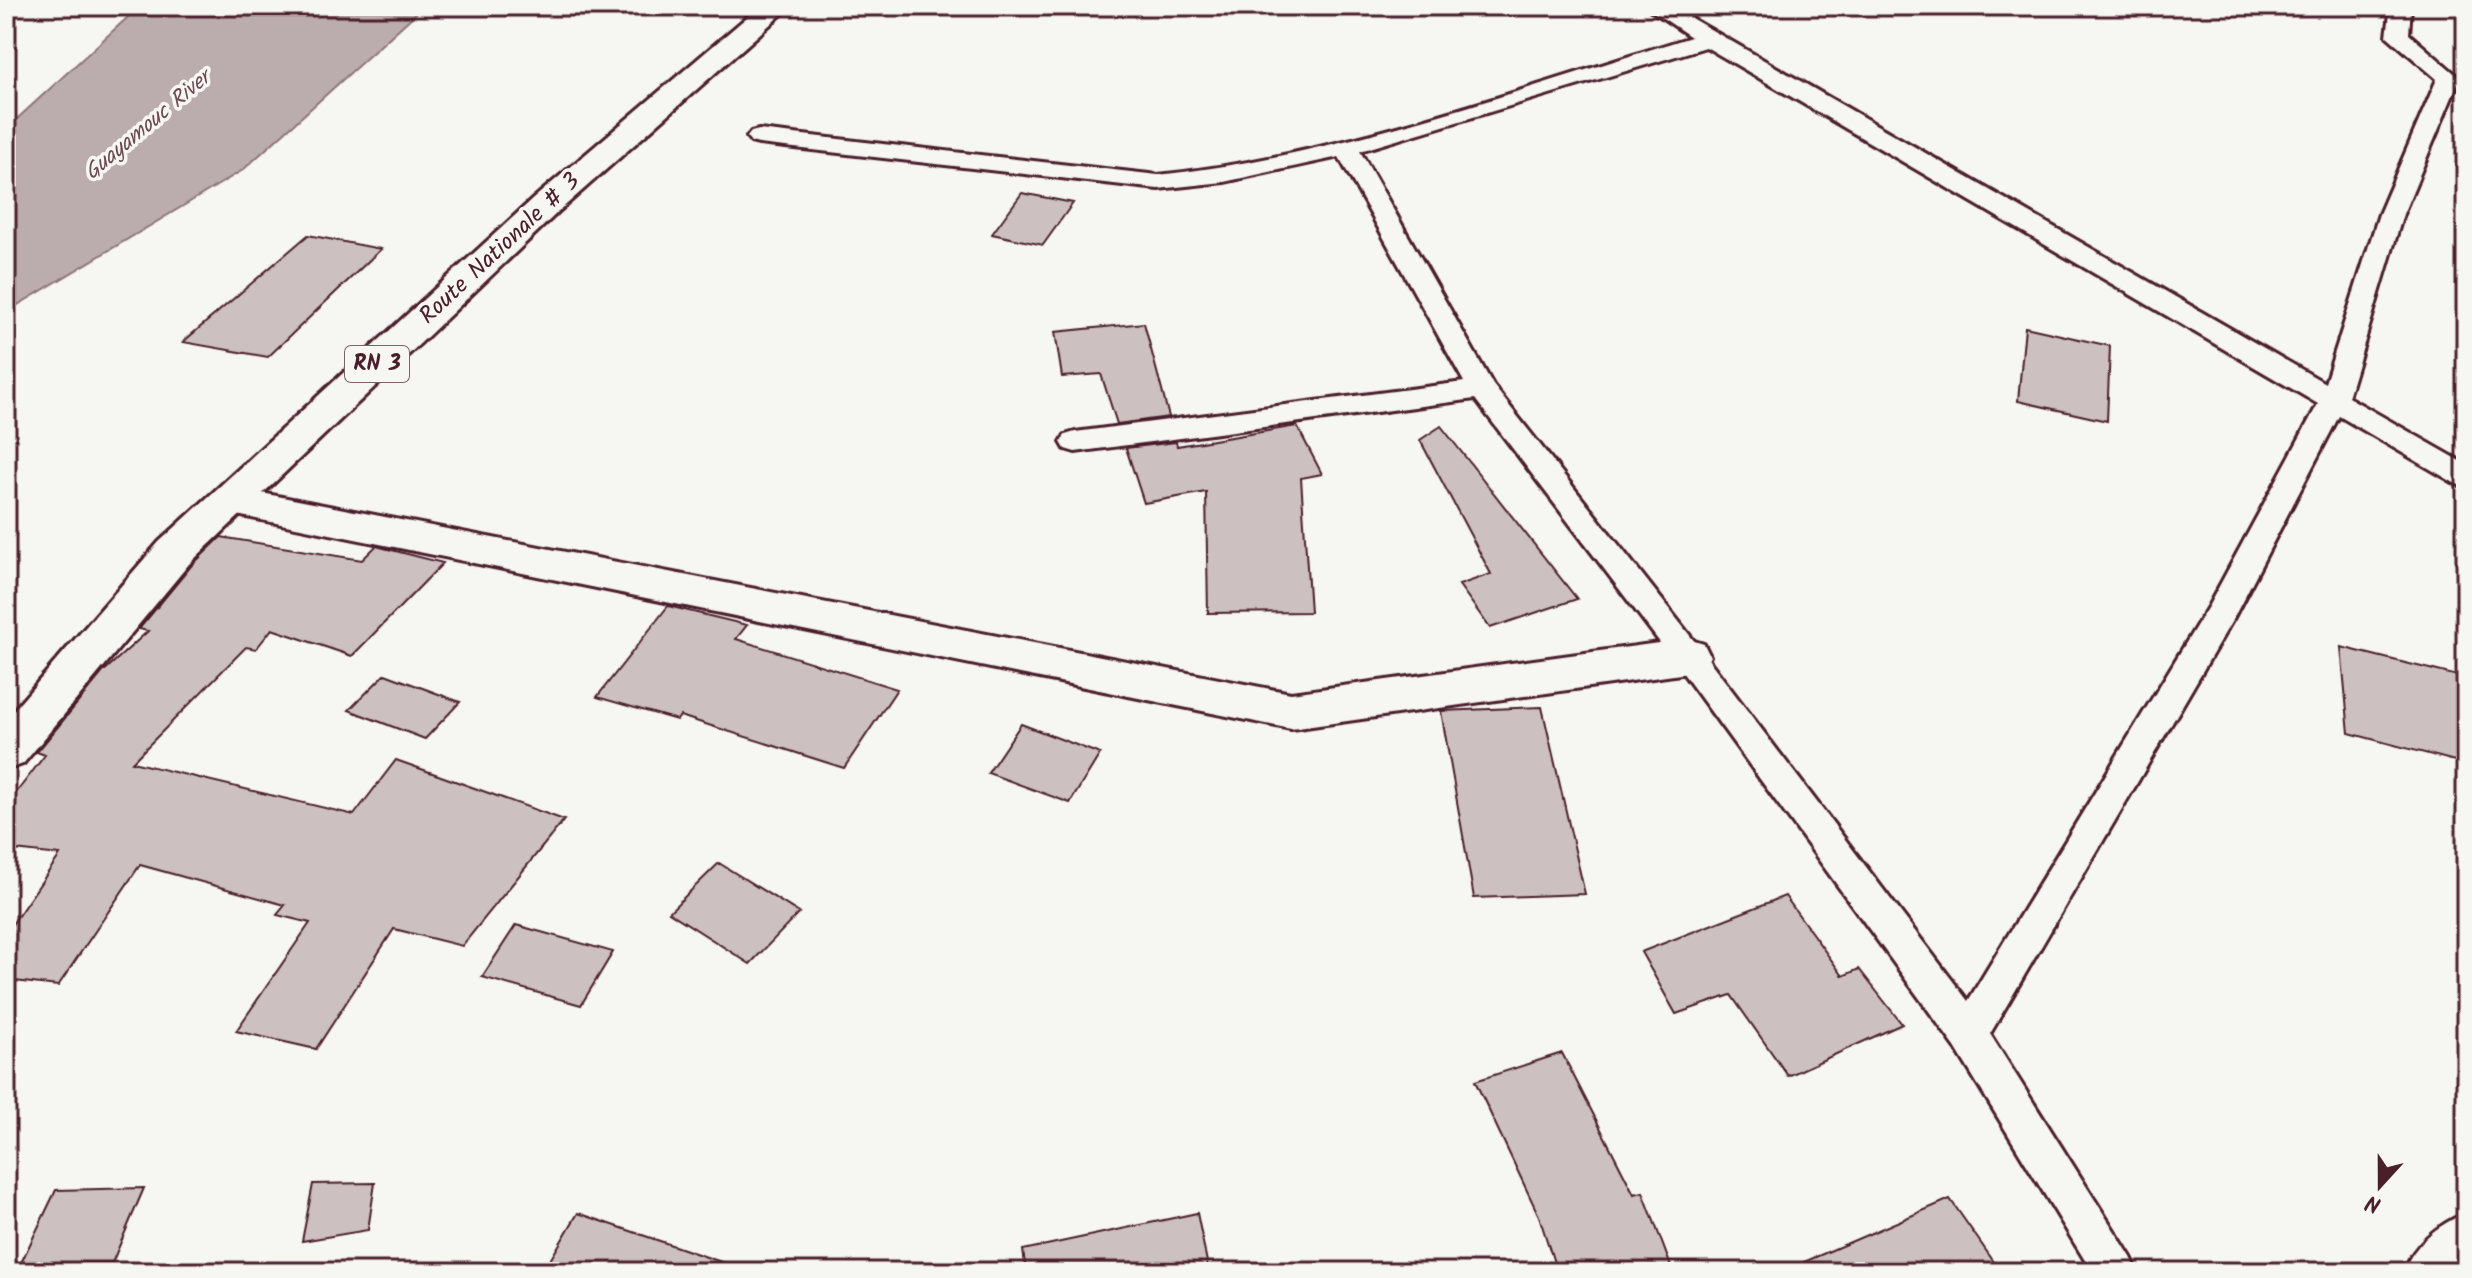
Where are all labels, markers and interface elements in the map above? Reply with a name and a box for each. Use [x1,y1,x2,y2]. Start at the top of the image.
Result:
water label: Guayamouc River [77,59,223,190]
street label: Route Nationale # 3 [410,163,590,335]
road number: RN 3 [345,346,409,382]
north arrow [2340,1146,2420,1226]
text: N [2361,1183,2386,1221]

